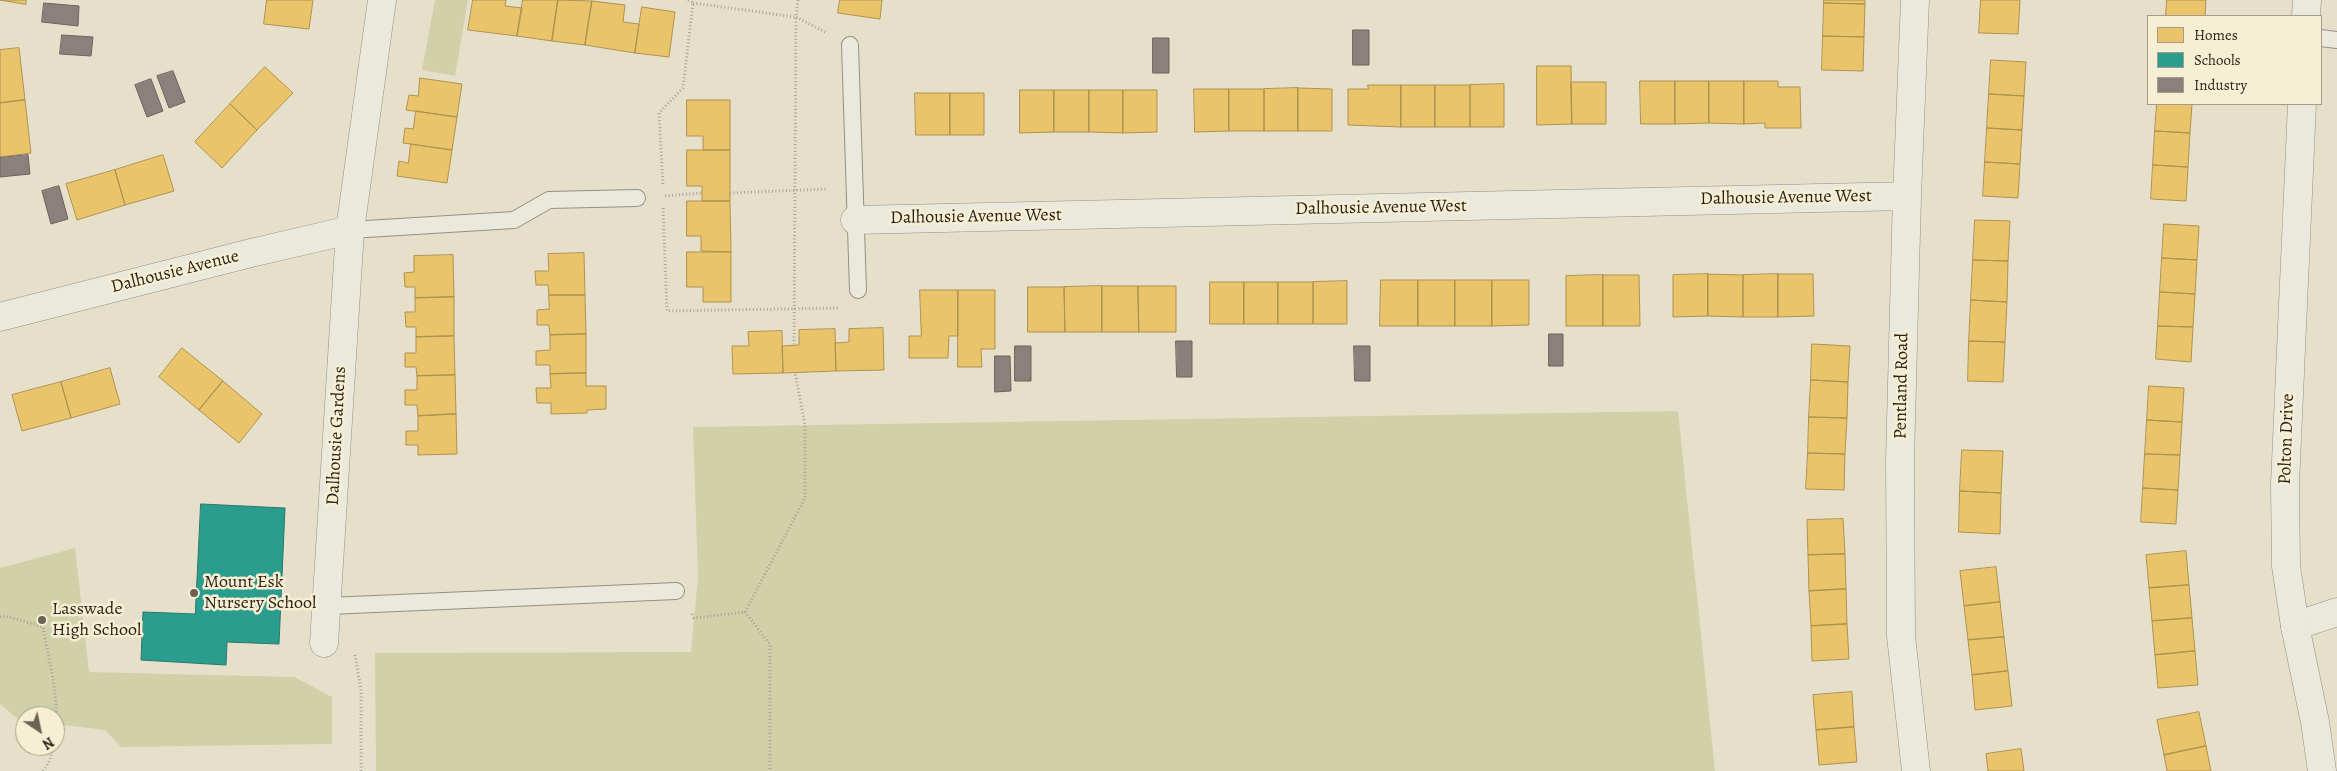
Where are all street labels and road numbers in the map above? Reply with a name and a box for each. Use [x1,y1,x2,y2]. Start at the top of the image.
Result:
street label: Dalhousie Avenue West [1700,186,1872,210]
street label: Dalhousie Avenue West [1295,196,1467,220]
street label: Dalhousie Avenue West [890,205,1062,229]
street label: Dalhousie Avenue [109,246,241,298]
street label: Pentland Road [1890,333,1914,439]
street label: Dalhousie Gardens [323,366,351,506]
street label: Polton Drive [2275,393,2299,485]

